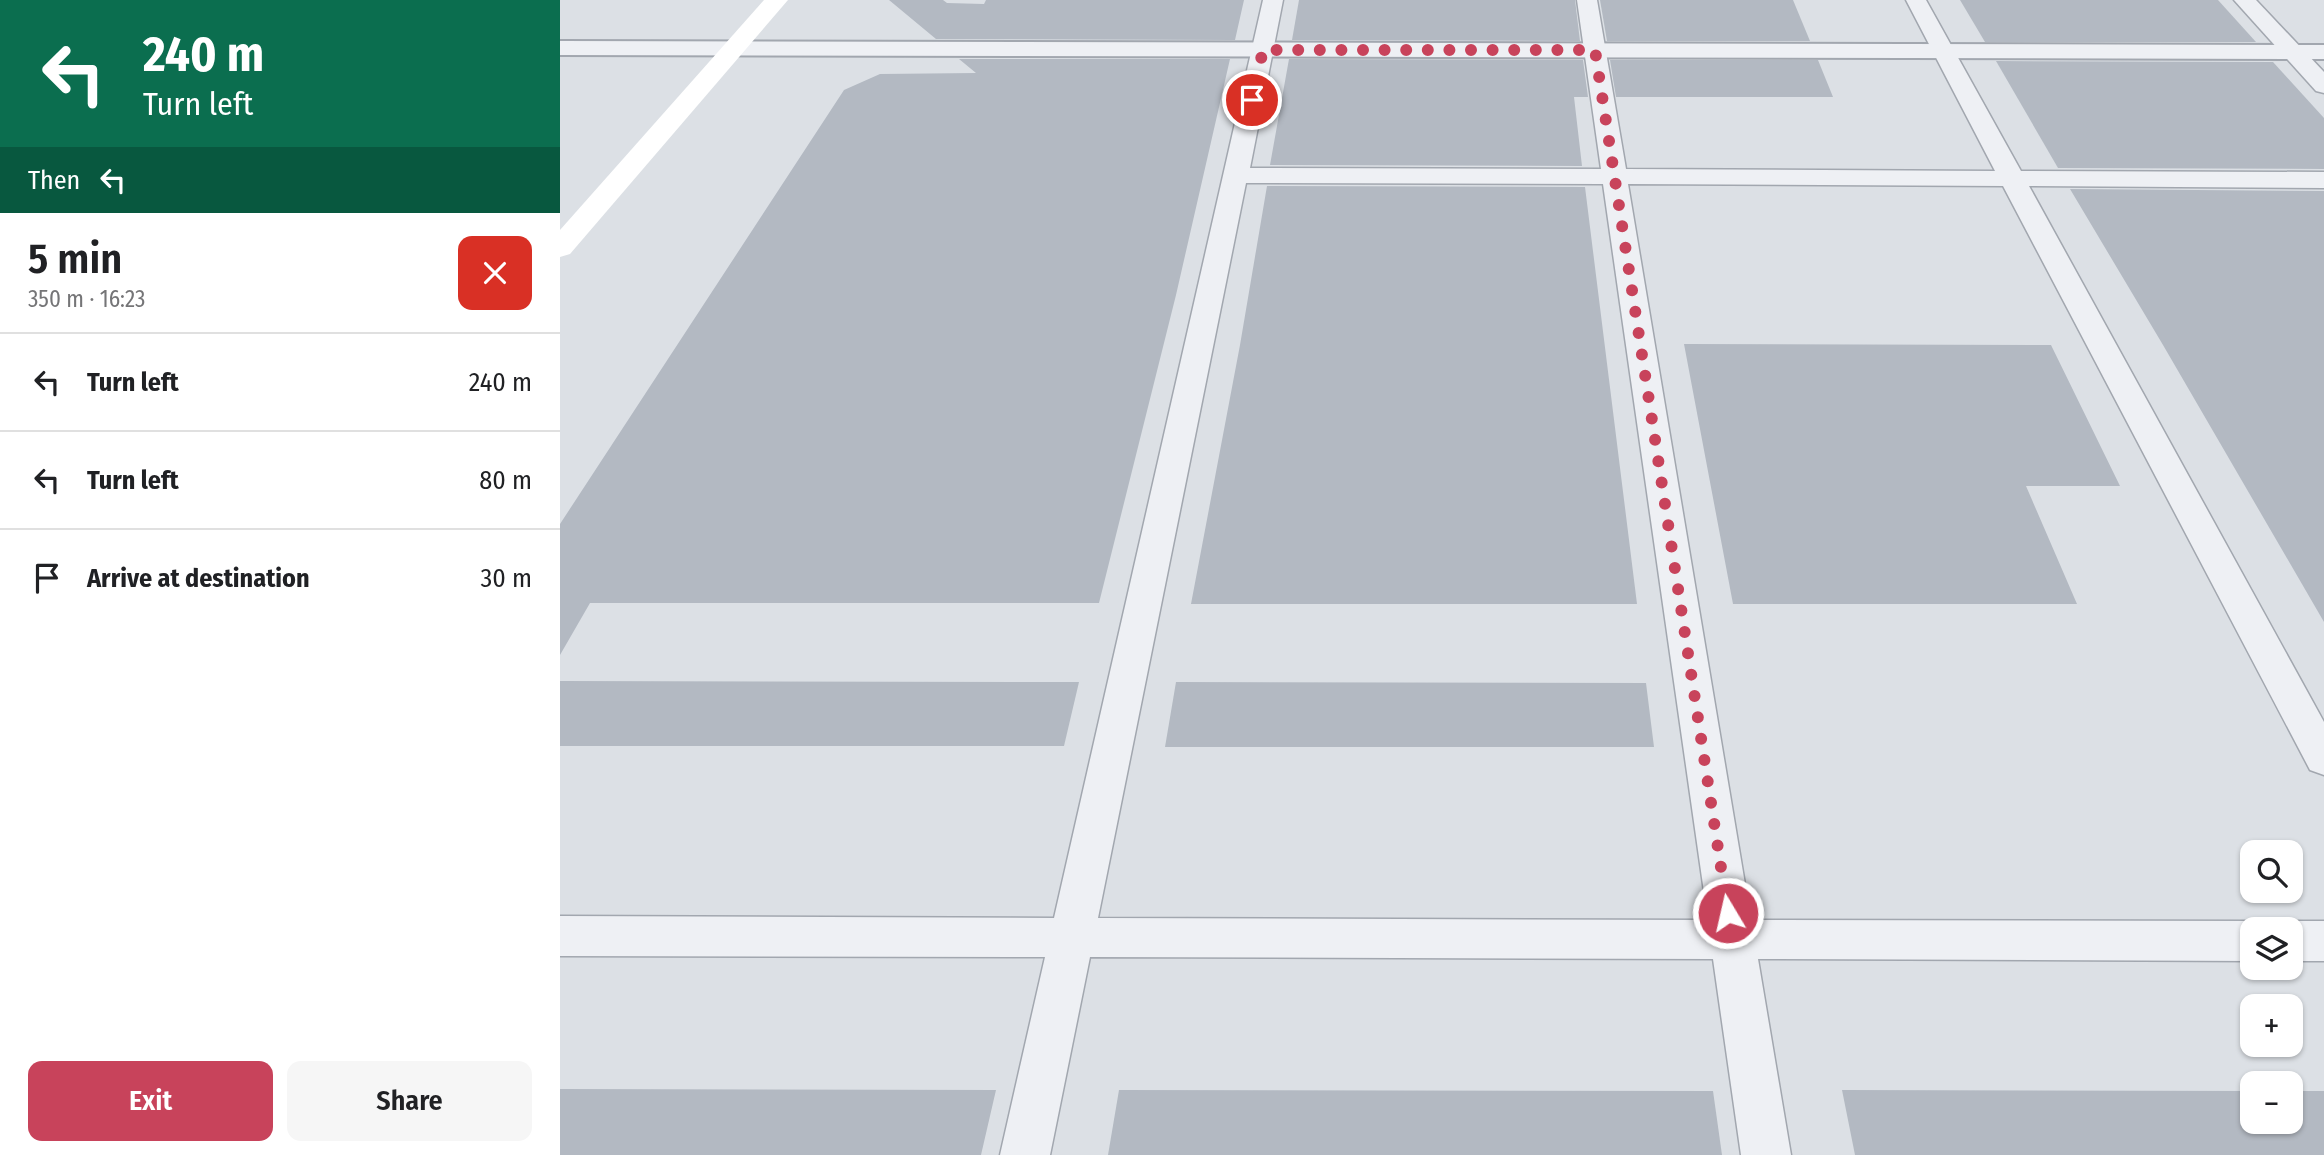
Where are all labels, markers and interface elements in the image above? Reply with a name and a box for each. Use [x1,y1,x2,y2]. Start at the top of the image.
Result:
text: 240 m [143,25,264,84]
icon: left [28,28,119,119]
pin [1222,70,1282,130]
icon: arrive [1233,81,1271,119]
text: Turn left [143,85,253,123]
icon: left [94,161,132,199]
text: Then [28,165,80,196]
text: 5 min [28,234,122,284]
button: close [458,236,532,310]
text: 350 m · 16:23 [28,285,145,313]
icon: left [28,363,66,401]
text: Turn left [87,367,179,398]
text: 240 m [469,367,532,398]
icon: left [28,461,66,499]
text: Turn left [87,465,179,496]
text: 80 m [479,465,532,496]
icon: arrive [28,559,66,597]
text: Arrive at destination [87,563,310,594]
text: 30 m [481,563,532,594]
map controls [2240,840,2303,1134]
button: search [2240,840,2303,903]
position arrow [1691,876,1765,950]
button: layers [2240,917,2303,980]
button: + [2240,994,2303,1057]
button: Exit [28,1061,273,1141]
button: Share [287,1061,532,1141]
button: − [2240,1071,2303,1134]

